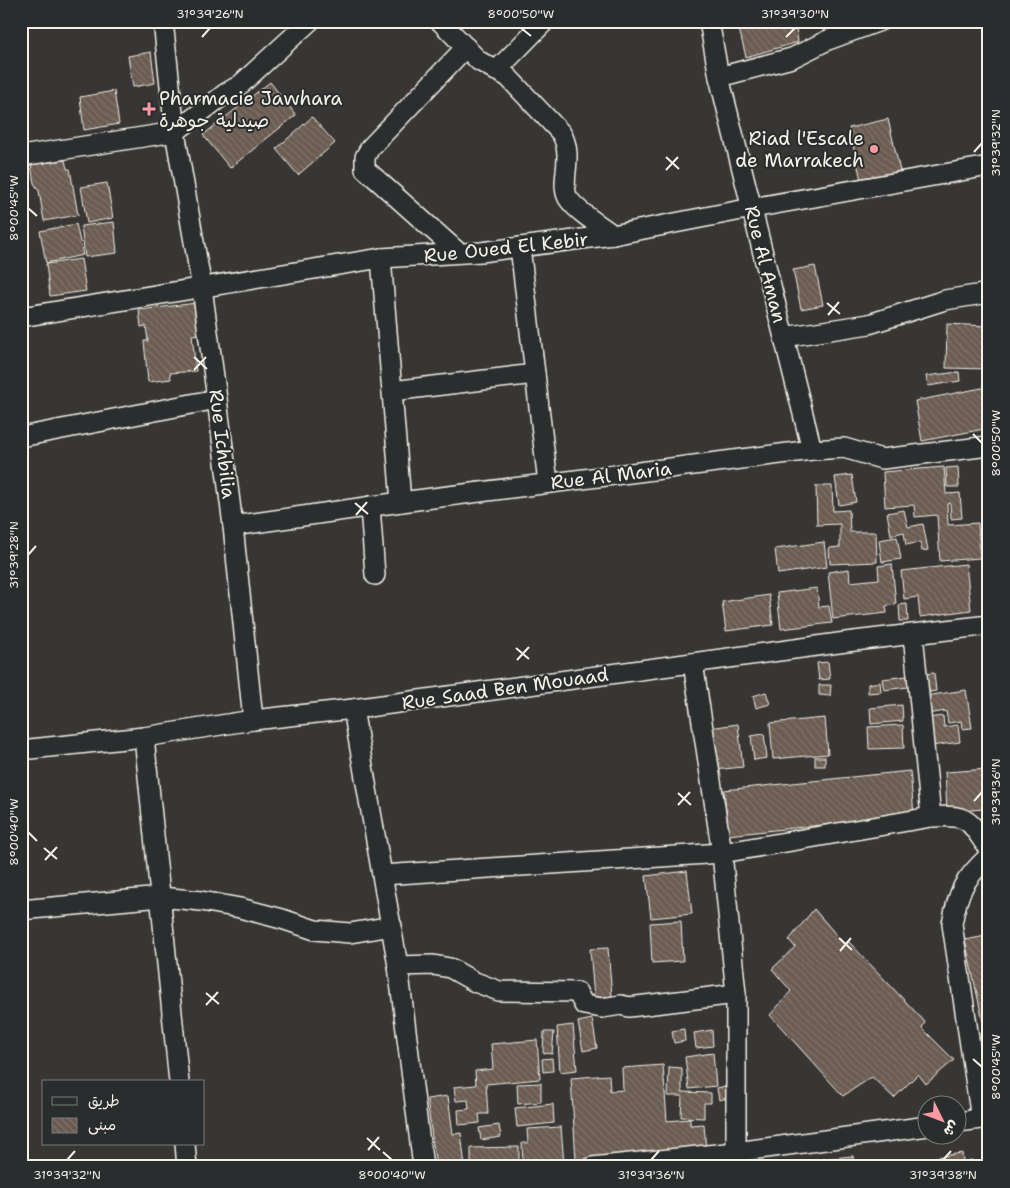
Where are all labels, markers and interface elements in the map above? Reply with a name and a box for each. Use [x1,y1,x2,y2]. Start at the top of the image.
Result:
text: 31°39'26"N [176,6,244,22]
text: 8°00'50"W [488,6,554,22]
text: 31°39'30"N [761,6,829,22]
place label: Pharmacie Jawhara صيدلية جوهرة [159,86,342,133]
marker: Pharmacie Jawhara صيدلية جوهرة [143,103,155,115]
text: 31°39'32"N [988,109,1004,177]
place label: Riad l'Escale de Marrakech [735,126,864,173]
marker: Riad l'Escale de Marrakech [868,143,880,155]
text: 8°00'45"W [6,175,22,241]
street label: Rue Al Aman [739,203,792,325]
street label: Rue Oued El Kebir [423,226,590,269]
street label: Rue Ichbilia [203,388,242,500]
text: 8°00'50"W [988,410,1004,476]
street label: Rue Al Maria [549,456,673,495]
text: 31°39'28"N [6,521,22,589]
street label: Rue Saad Ben Mouaad [400,662,610,715]
text: 31°39'36"N [988,758,1004,826]
text: 8°00'40"W [6,798,22,866]
text: 8°00'45"W [988,1034,1004,1100]
legend [42,1080,205,1146]
text: طريق [88,1091,120,1111]
north arrow [918,1096,968,1146]
text: مبنى [88,1115,116,1135]
text: ش [940,1117,964,1140]
text: 31°39'32"N [33,1167,101,1183]
text: 8°00'40"W [358,1167,426,1183]
text: 31°39'36"N [617,1167,685,1183]
text: 31°39'38"N [909,1167,977,1183]

